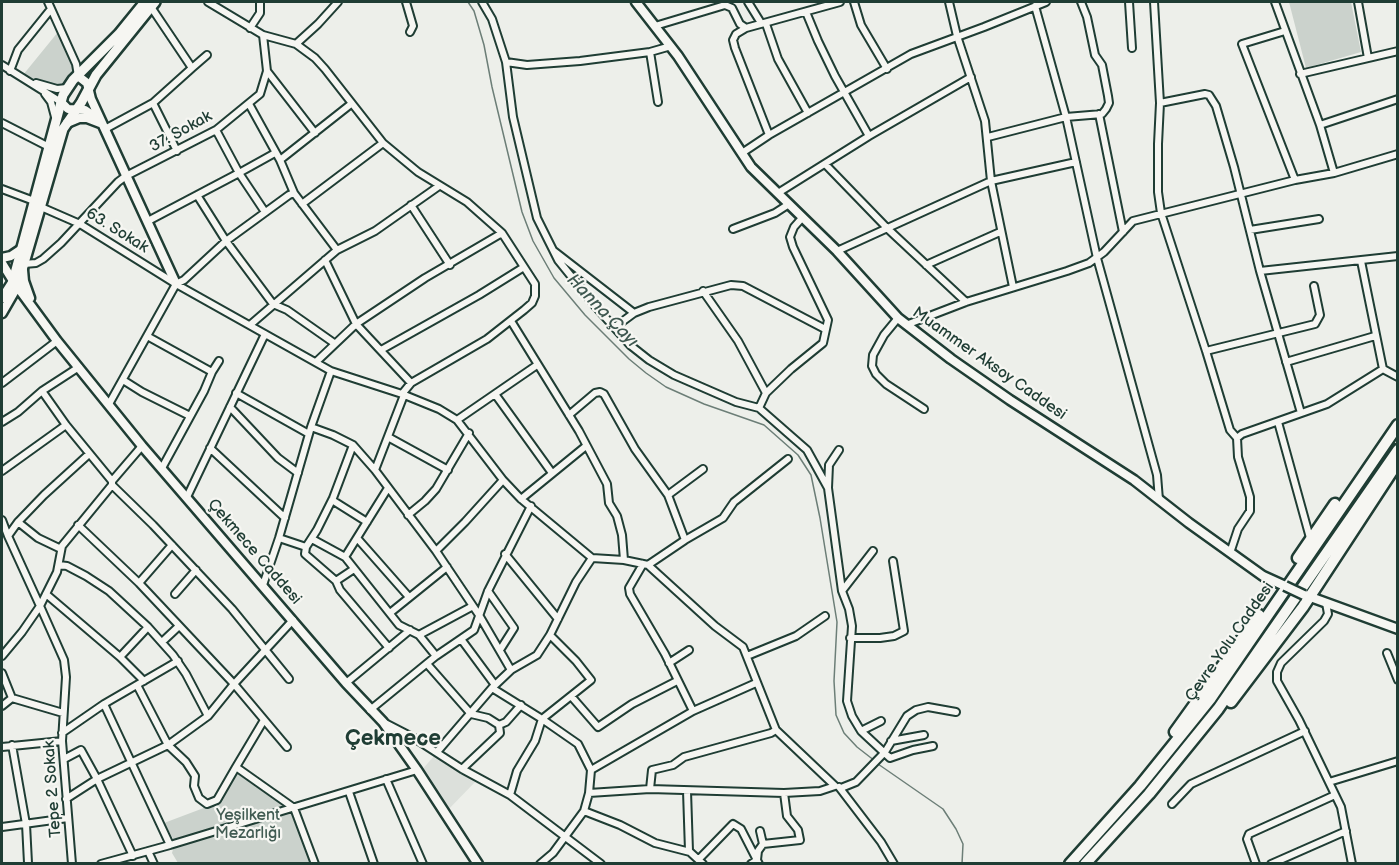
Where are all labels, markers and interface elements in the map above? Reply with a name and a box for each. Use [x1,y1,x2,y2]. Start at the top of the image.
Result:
street label: 37. Sokak [146,107,216,157]
street label: 63. Sokak [82,204,152,258]
water label: Hanna Çayı [562,270,642,352]
street label: Muammer Aksoy Caddesi [908,303,1070,425]
street label: Çekmece Caddesi [203,495,305,609]
street label: Çevre Yolu Caddesi [1182,579,1278,705]
district label: Çekmece [345,726,441,752]
street label: Tepe 2 Sokak [40,740,66,838]
park label: Yeşilkent Mezarlığı [215,806,281,844]

